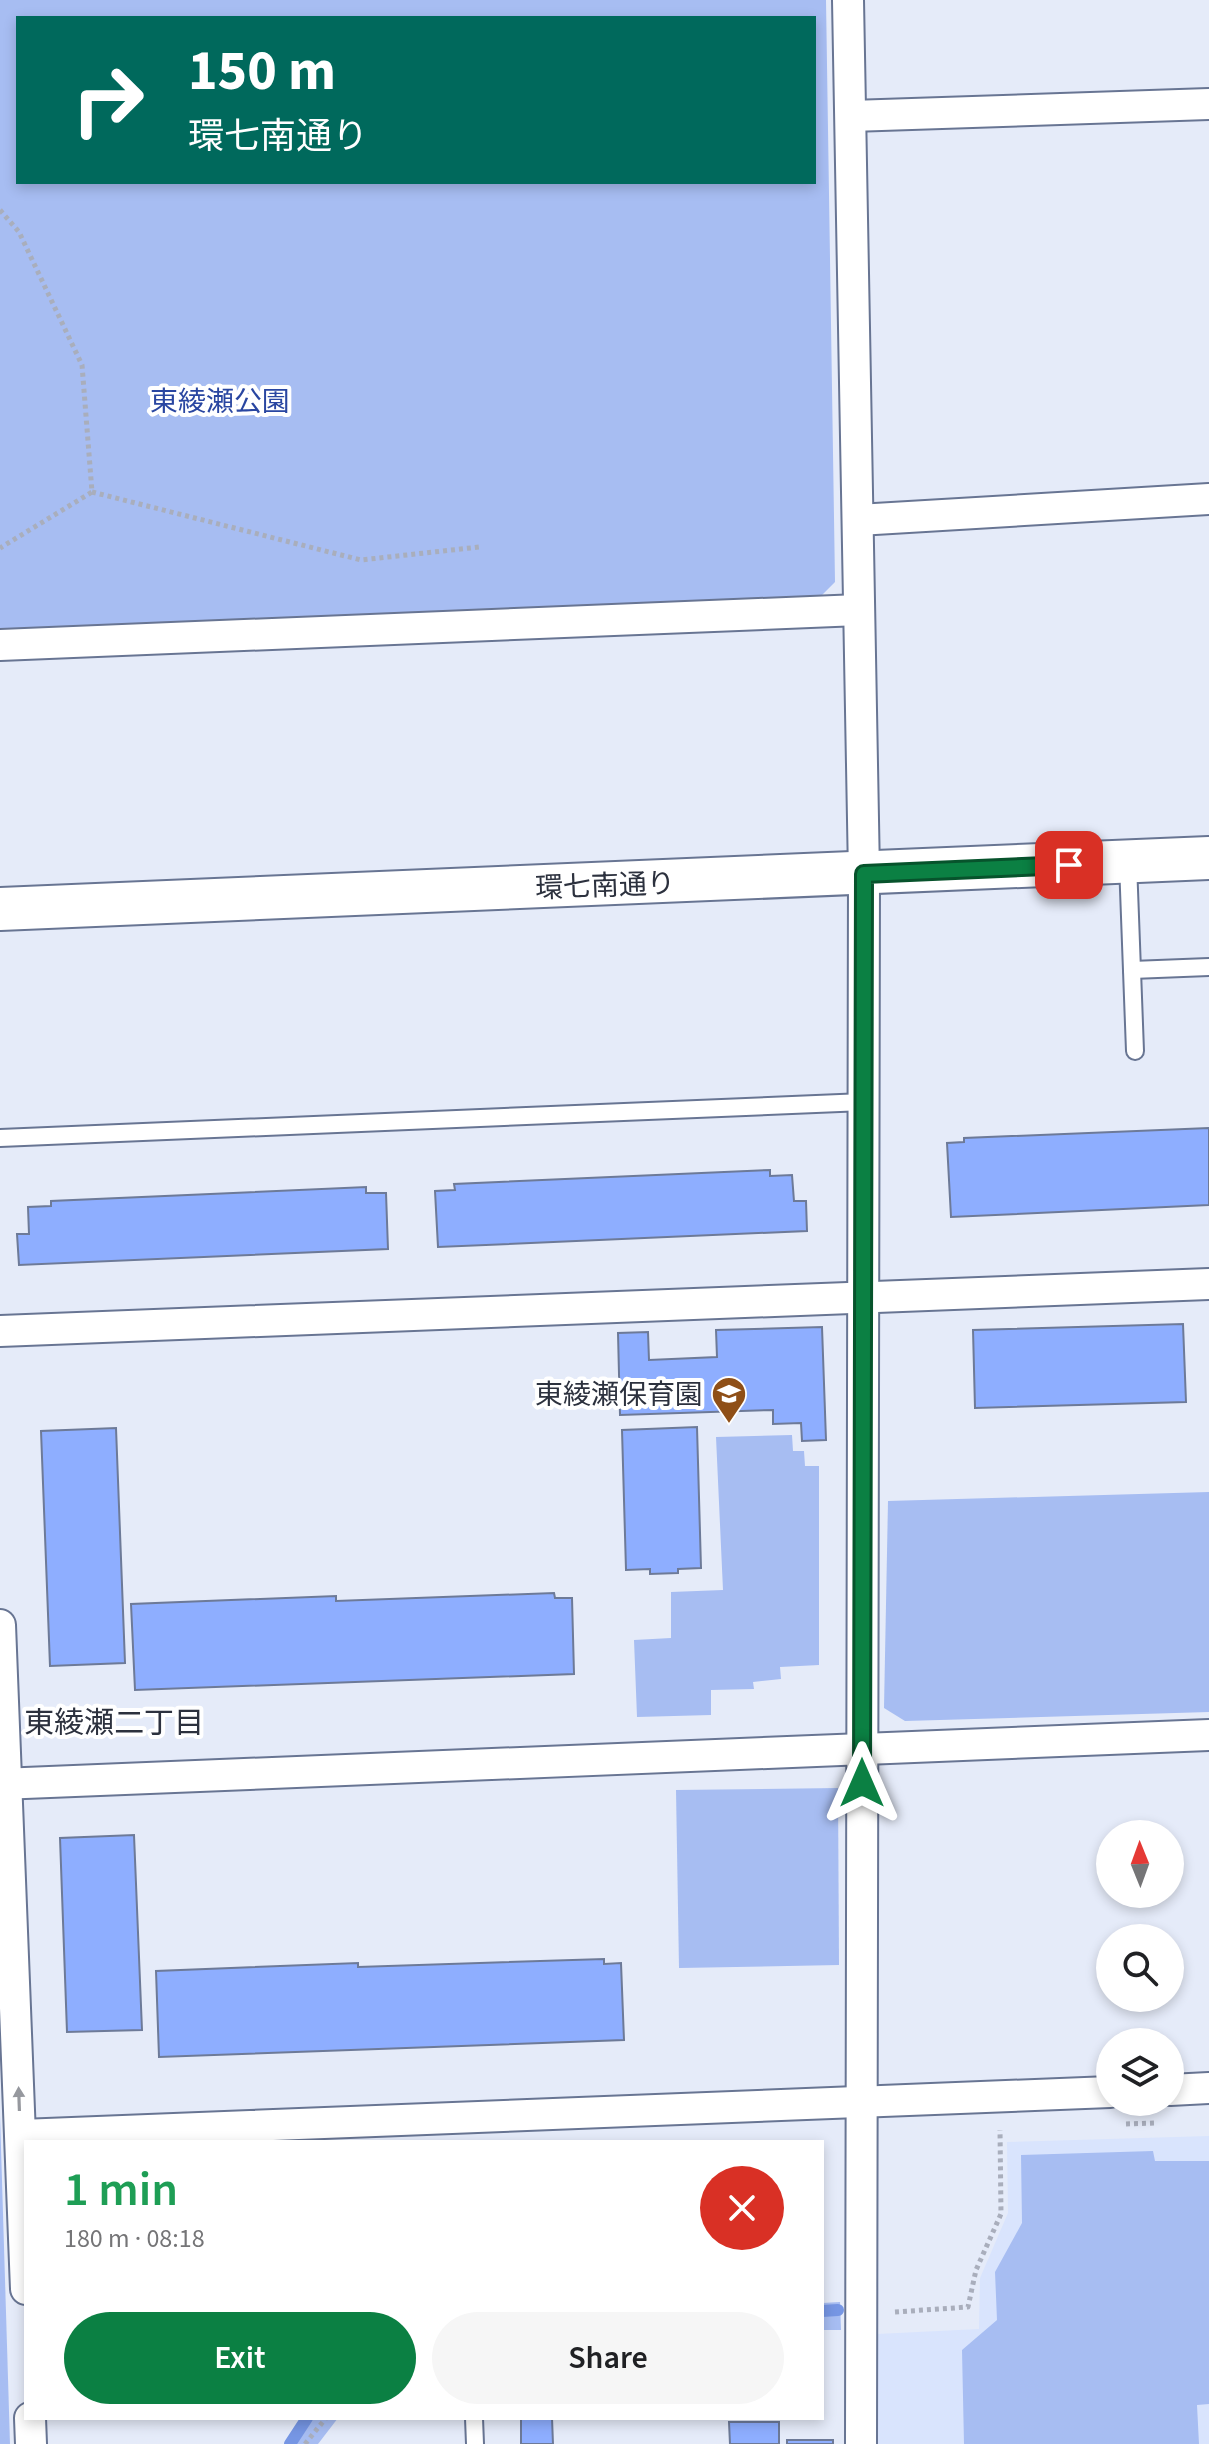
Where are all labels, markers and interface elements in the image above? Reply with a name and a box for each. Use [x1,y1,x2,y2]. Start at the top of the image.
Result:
text: 150 m [188,32,336,111]
icon: right [56,48,160,152]
text: 環七南通り [188,111,368,162]
park label: 東綾瀬公園 [150,382,290,422]
pin [1035,831,1103,899]
icon: arrive [1047,843,1091,887]
street label: 環七南通り [534,864,676,908]
place label: 東綾瀬保育園 [535,1375,703,1415]
school or university icon: 東綾瀬保育園 [710,1375,748,1425]
district label: 東綾瀬二丁目 [24,1702,204,1745]
position arrow [820,1741,904,1825]
north arrow [1096,1820,1184,1908]
map controls [1096,1820,1184,2116]
button: search [1096,1924,1184,2012]
button: layers [1096,2028,1184,2116]
one-way arrow [13,2086,26,2111]
text: 1 min [64,2156,178,2224]
button: close [700,2166,784,2250]
text: 180 m · 08:18 [64,2220,205,2257]
button: Exit [64,2312,416,2404]
button: Share [432,2312,784,2404]

